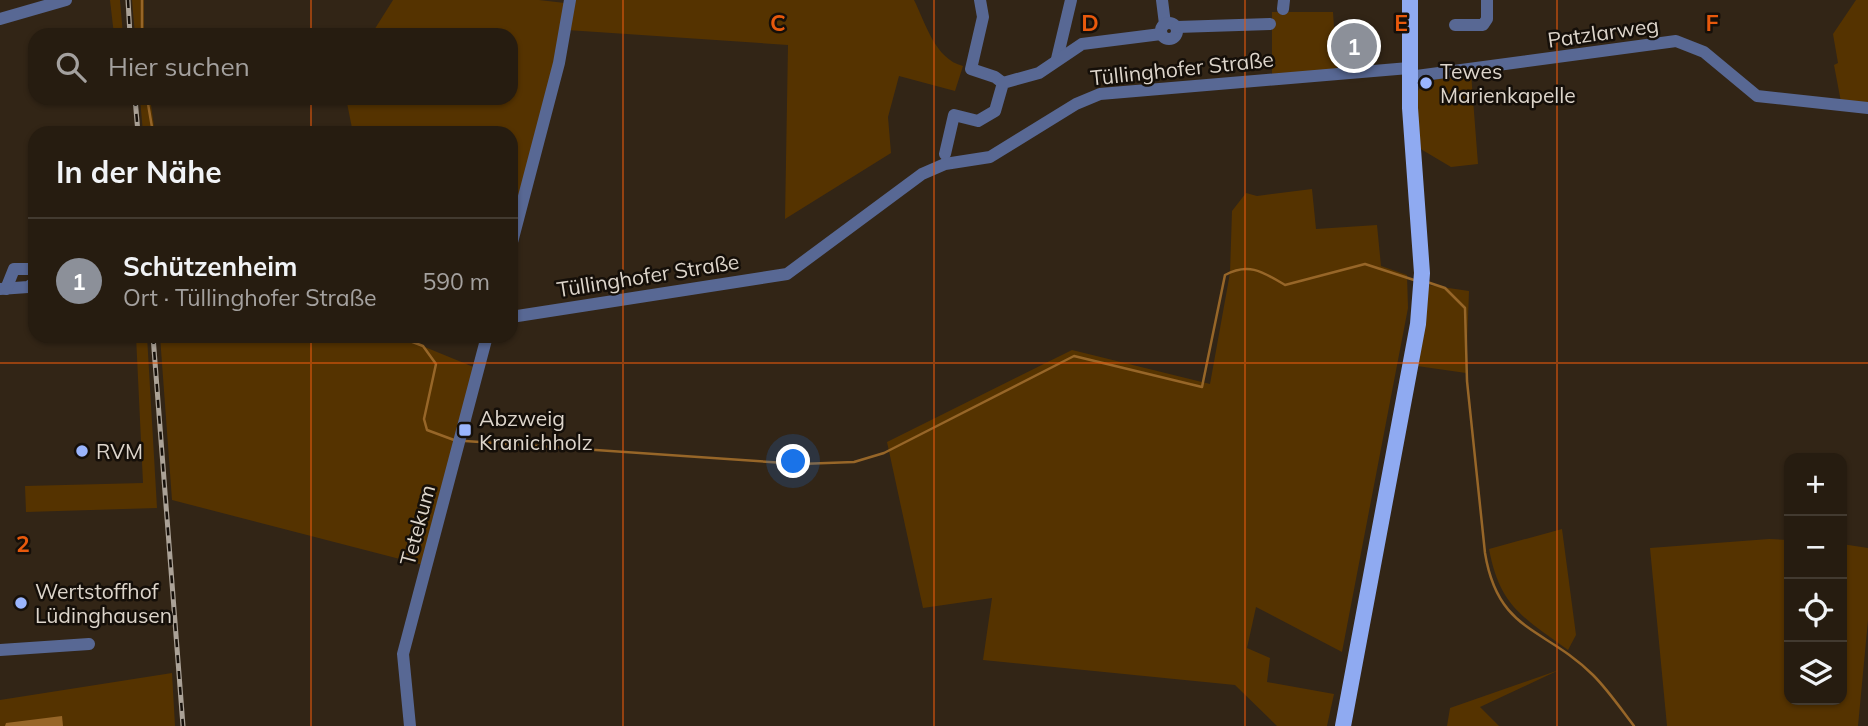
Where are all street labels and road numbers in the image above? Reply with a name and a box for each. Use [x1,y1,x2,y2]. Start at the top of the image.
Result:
street label: Patzlarweg [1546,11,1660,53]
street label: Tüllinghofer Straße [1089,45,1275,91]
street label: Tüllinghofer Straße [555,248,741,302]
street label: Tetekum [394,482,440,568]

